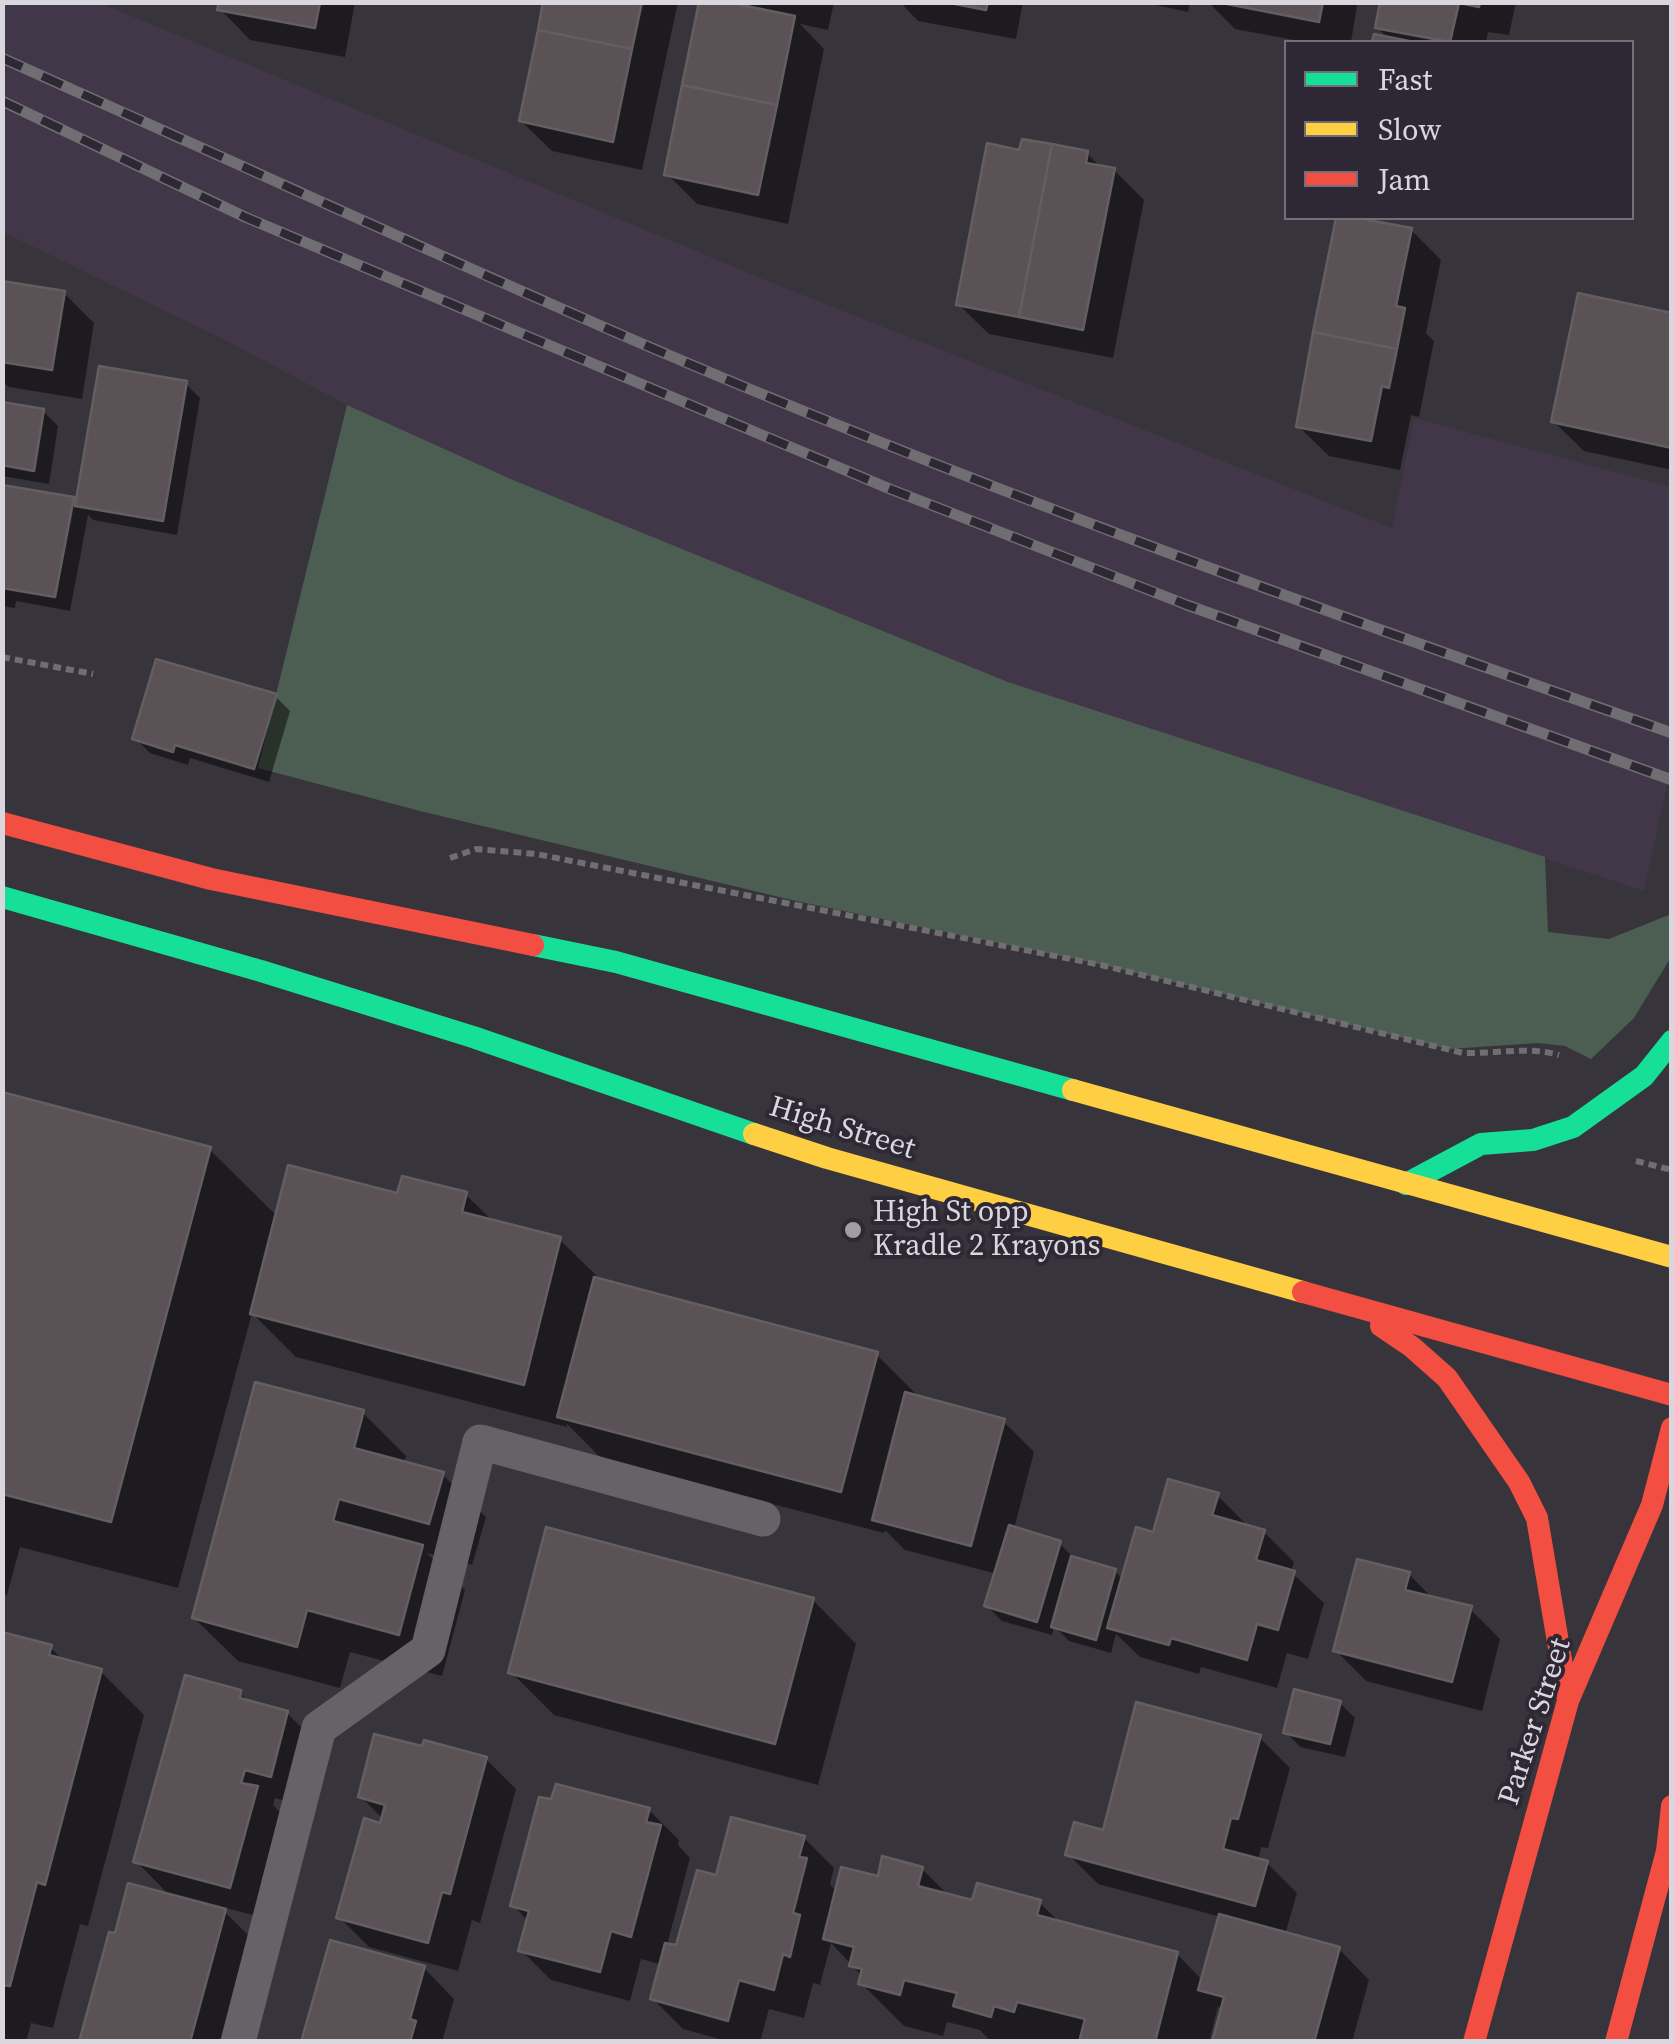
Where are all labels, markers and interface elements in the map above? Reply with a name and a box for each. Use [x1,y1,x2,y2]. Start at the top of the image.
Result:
legend [1284,40,1634,220]
text: Fast [1378,59,1432,100]
text: Slow [1378,109,1441,150]
text: Jam [1378,159,1431,200]
street label: High Street [765,1090,919,1168]
place label: High St opp Kradle 2 Krayons [873,1195,1101,1266]
marker: High St opp Kradle 2 Krayons [842,1219,864,1241]
street label: Parker Street [1492,1634,1580,1810]

